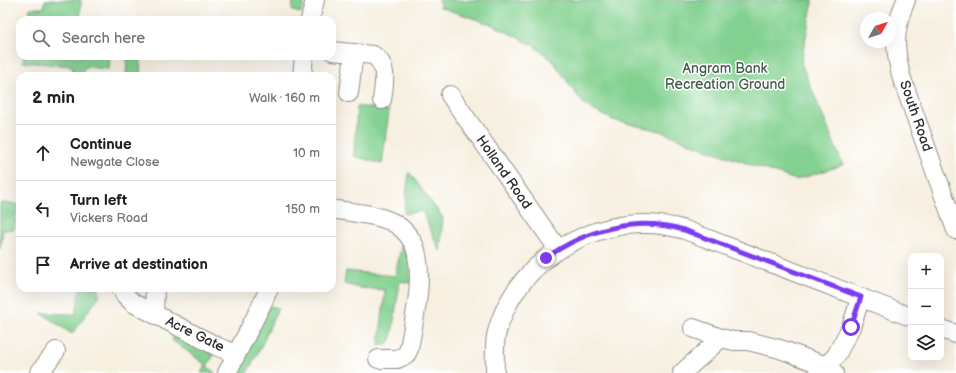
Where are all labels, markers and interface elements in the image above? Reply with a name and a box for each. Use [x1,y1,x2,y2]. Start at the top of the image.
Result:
north arrow [860,12,896,48]
search box [16,16,336,60]
icon: search [30,27,52,49]
text: Search here [62,29,145,48]
park label: Angram Bank Recreation Ground [665,60,785,93]
street label: South Road [896,78,936,154]
text: 2 min [32,88,75,108]
text: Walk · 160 m [249,90,320,106]
street label: Holland Road [472,132,536,212]
text: Continue [70,135,132,154]
icon: ahead [32,142,54,164]
text: 10 m [293,145,320,161]
text: Newgate Close [70,154,159,170]
text: Turn left [70,191,127,210]
icon: left [32,198,54,220]
text: 150 m [286,201,320,217]
text: Vickers Road [70,210,148,226]
route end [537,249,555,267]
map controls [908,253,944,361]
button: + [908,253,944,289]
icon: arrive [32,254,54,276]
text: Arrive at destination [70,255,208,274]
button: − [908,289,944,325]
street label: Acre Gate [163,313,227,355]
route start [842,318,860,336]
button: layers [908,325,944,361]

